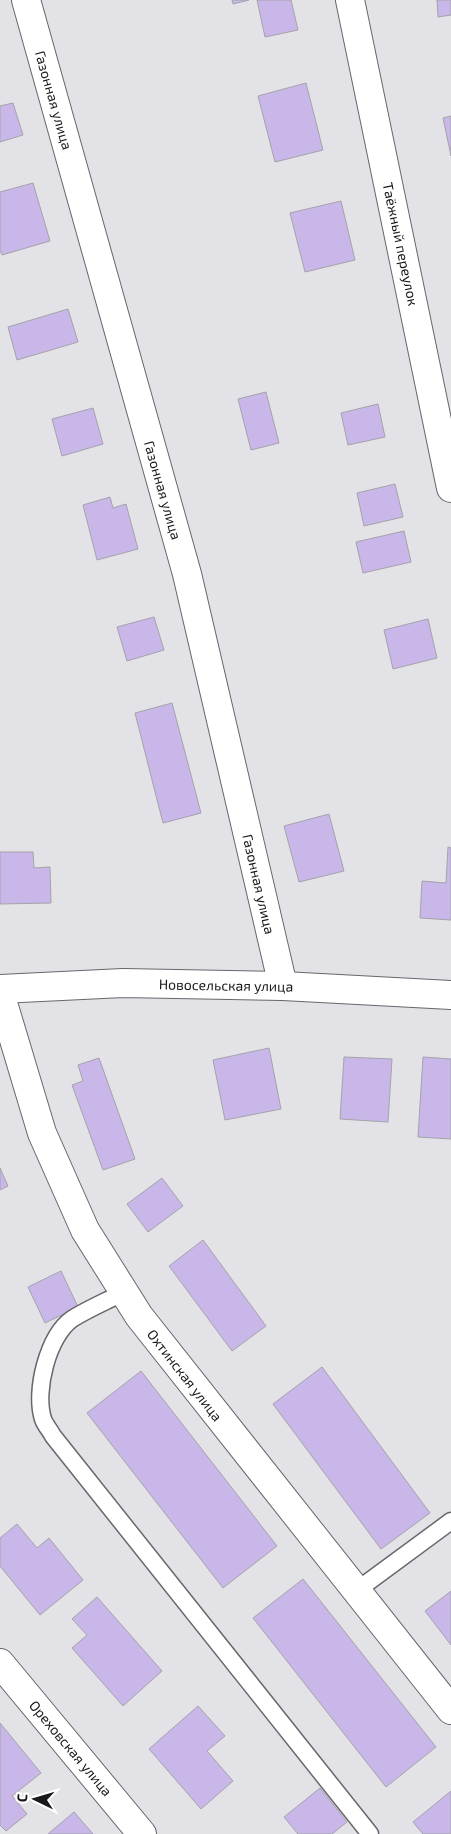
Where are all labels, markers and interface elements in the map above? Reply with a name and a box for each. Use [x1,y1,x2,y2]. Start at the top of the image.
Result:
street label: Газонная улица [32,49,76,151]
street label: Таёжный переулок [380,181,422,308]
street label: Газонная улица [141,439,185,541]
street label: Газонная улица [239,832,279,936]
street label: Новосельская улица [159,975,293,995]
street label: Охтинская улица [144,1326,226,1424]
street label: Ореховская улица [26,1697,116,1799]
north arrow [10,1774,60,1824]
text: С [13,1793,30,1803]

